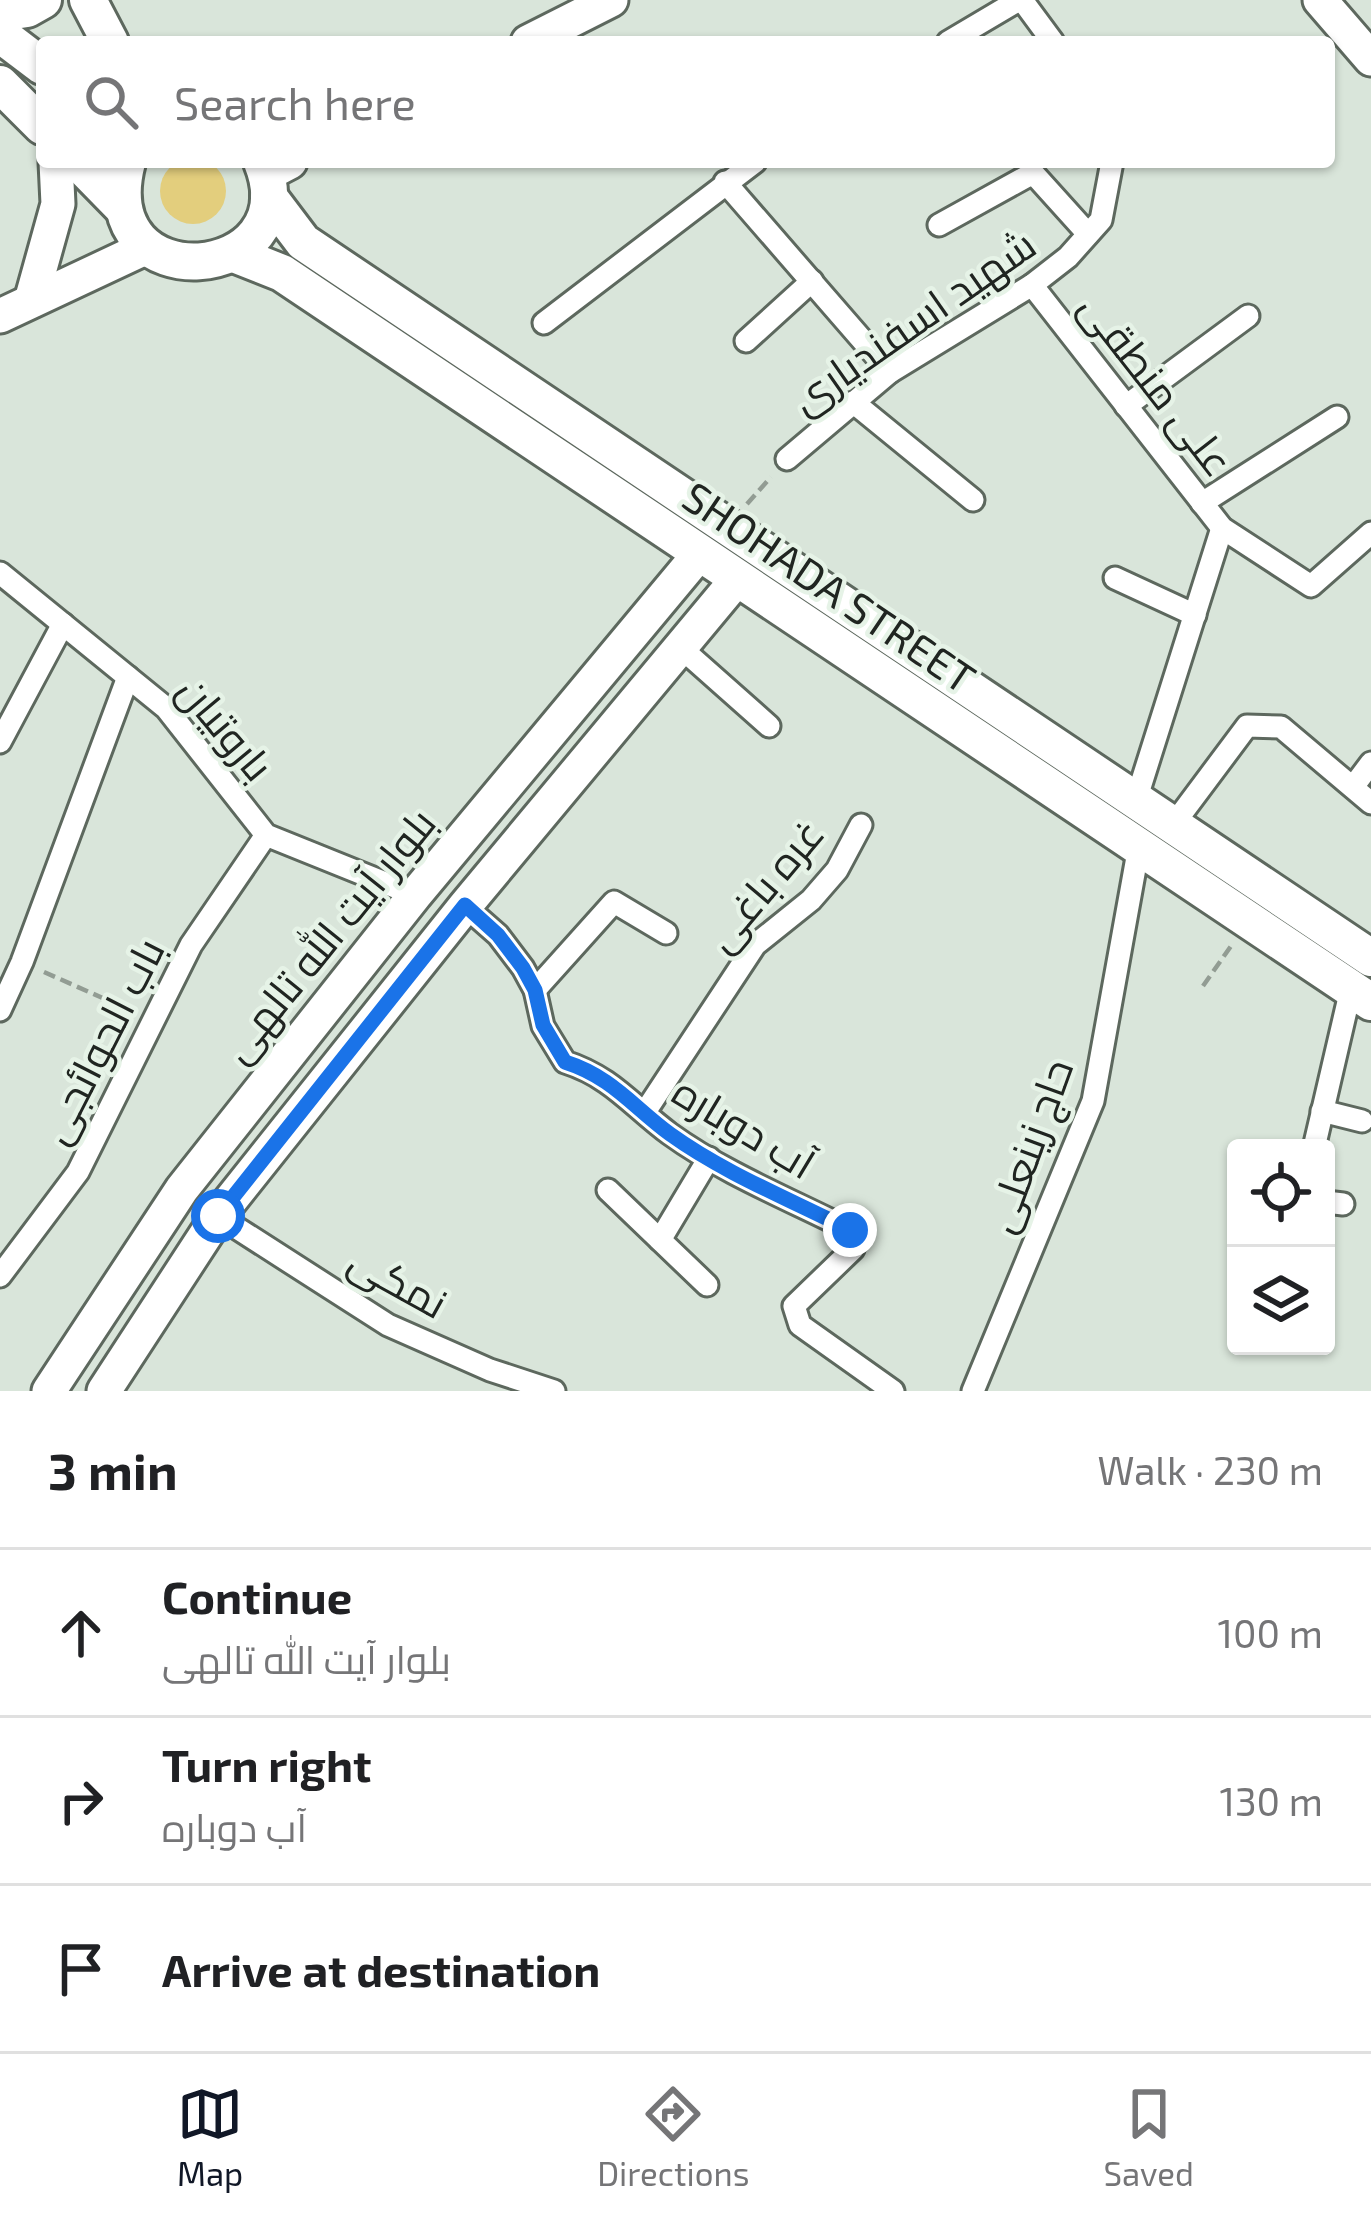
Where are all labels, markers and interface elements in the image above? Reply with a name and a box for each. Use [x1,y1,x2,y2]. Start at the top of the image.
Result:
search box [36,36,1335,168]
icon: search [78,69,144,135]
text: Search here [174,75,416,129]
street label: شهید اسفندیاری [780,217,1045,424]
street label: علی منطقی [1069,281,1245,486]
street label: SHOHADA STREET [674,470,986,702]
street label: باروتیان [167,664,285,791]
street label: بلوار آیت الله تالهی [210,797,446,1072]
street label: غره باغی [693,808,834,961]
street label: باب الحوائجی [27,929,175,1152]
street label: حاج زینعلی [973,1052,1086,1240]
street label: آب دوباره [665,1064,825,1189]
map controls [1227,1139,1335,1355]
button: locate [1227,1139,1335,1247]
route start [191,1189,245,1243]
route end [823,1203,877,1257]
street label: نمکی [340,1233,457,1329]
button: layers [1227,1247,1335,1355]
text: 3 min [48,1439,178,1500]
text: Walk · 230 m [1097,1446,1323,1493]
text: Continue [162,1569,352,1623]
icon: ahead [48,1600,114,1666]
text: 100 m [1218,1609,1323,1656]
text: بلوار آیت الله تالهی [162,1635,451,1682]
text: Turn right [162,1737,371,1791]
icon: right [48,1768,114,1834]
text: 130 m [1219,1777,1323,1824]
text: آب دوباره [162,1803,307,1850]
icon: arrive [48,1936,114,2002]
text: Arrive at destination [162,1942,600,1996]
tab: Map [177,2081,243,2193]
tab: Directions [597,2081,749,2193]
tab: Saved [1103,2081,1194,2193]

